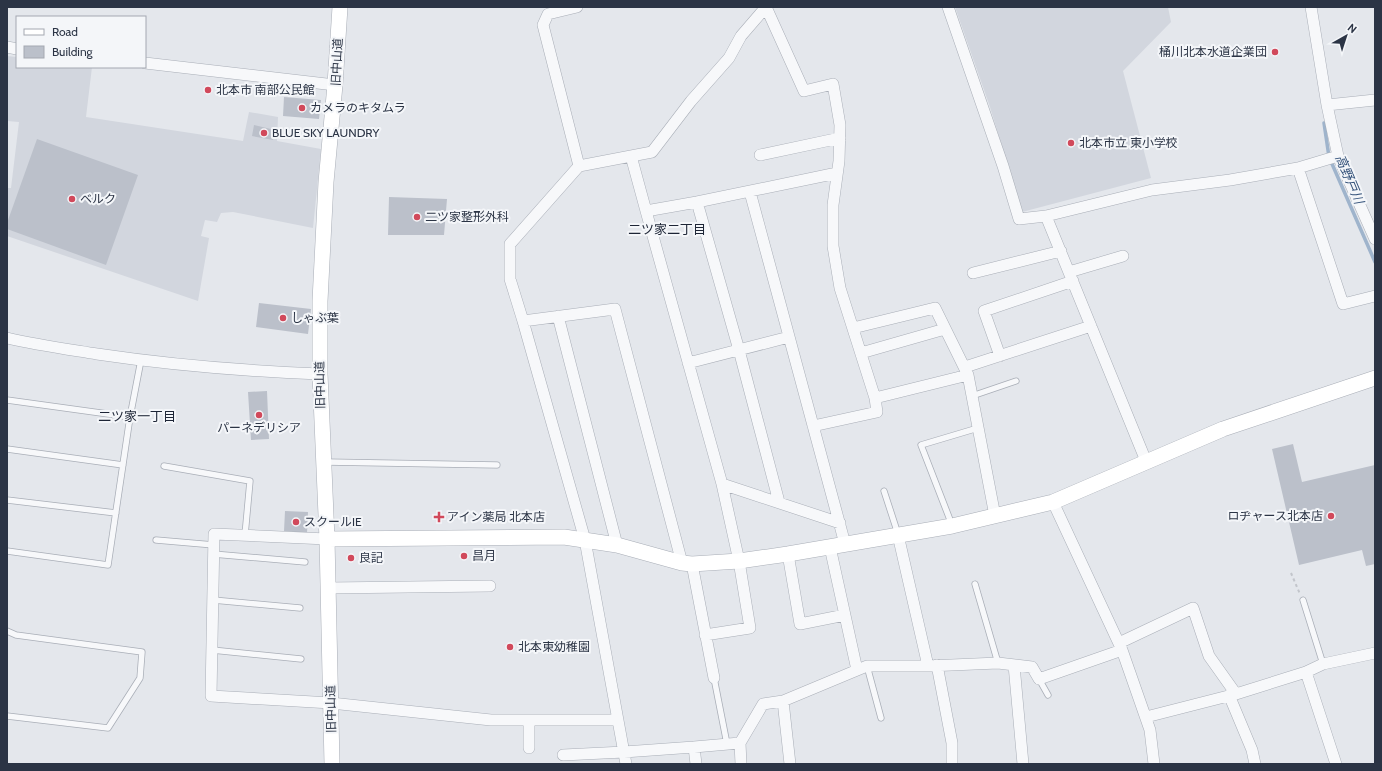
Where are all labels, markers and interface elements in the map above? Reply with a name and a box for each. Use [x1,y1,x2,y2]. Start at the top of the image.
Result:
legend [16,16,146,68]
north arrow [1326,16,1366,56]
text: N [1345,20,1360,36]
text: Road [52,24,78,39]
street label: 旧中山道 [328,38,345,86]
text: Building [52,44,94,59]
place label: 桶川北本水道企業団 [1159,44,1267,59]
marker: 桶川北本水道企業団 [1270,47,1280,57]
place label: 北本市 南部公民館 [216,82,315,97]
marker: 北本市 南部公民館 [203,85,213,95]
place label: カメラのキタムラ [310,100,405,115]
marker: カメラのキタムラ [297,103,307,113]
place label: BLUE SKY LAUNDRY [272,125,379,140]
marker: BLUE SKY LAUNDRY [259,128,269,138]
place label: 北本市立 東小学校 [1079,135,1178,150]
marker: 北本市立 東小学校 [1066,138,1076,148]
water label: 高野戸川 [1332,152,1368,208]
place label: ベルク [80,191,116,206]
marker: ベルク [67,194,77,204]
place label: 二ツ家整形外科 [425,209,509,224]
marker: 二ツ家整形外科 [412,212,422,222]
district label: 二ツ家二丁目 [628,221,706,237]
place label: しゃぶ葉 [291,310,339,325]
marker: しゃぶ葉 [278,313,288,323]
street label: 旧中山道 [312,361,327,409]
district label: 二ツ家一丁目 [98,408,176,424]
marker: パーネデリシア [254,410,264,420]
place label: パーネデリシア [217,420,301,435]
place label: ロヂャース北本店 [1228,508,1323,523]
place label: アイン薬局 北本店 [447,509,545,524]
marker: ロヂャース北本店 [1326,511,1336,521]
marker: アイン薬局 北本店 [434,512,444,522]
place label: スクールIE [304,514,362,529]
marker: スクールIE [291,517,301,527]
place label: 昌月 [472,548,496,563]
place label: 良記 [359,550,383,565]
marker: 昌月 [459,551,469,561]
marker: 良記 [346,553,356,563]
place label: 北本東幼稚園 [518,639,590,654]
marker: 北本東幼稚園 [505,642,515,652]
street label: 旧中山道 [323,685,338,733]

